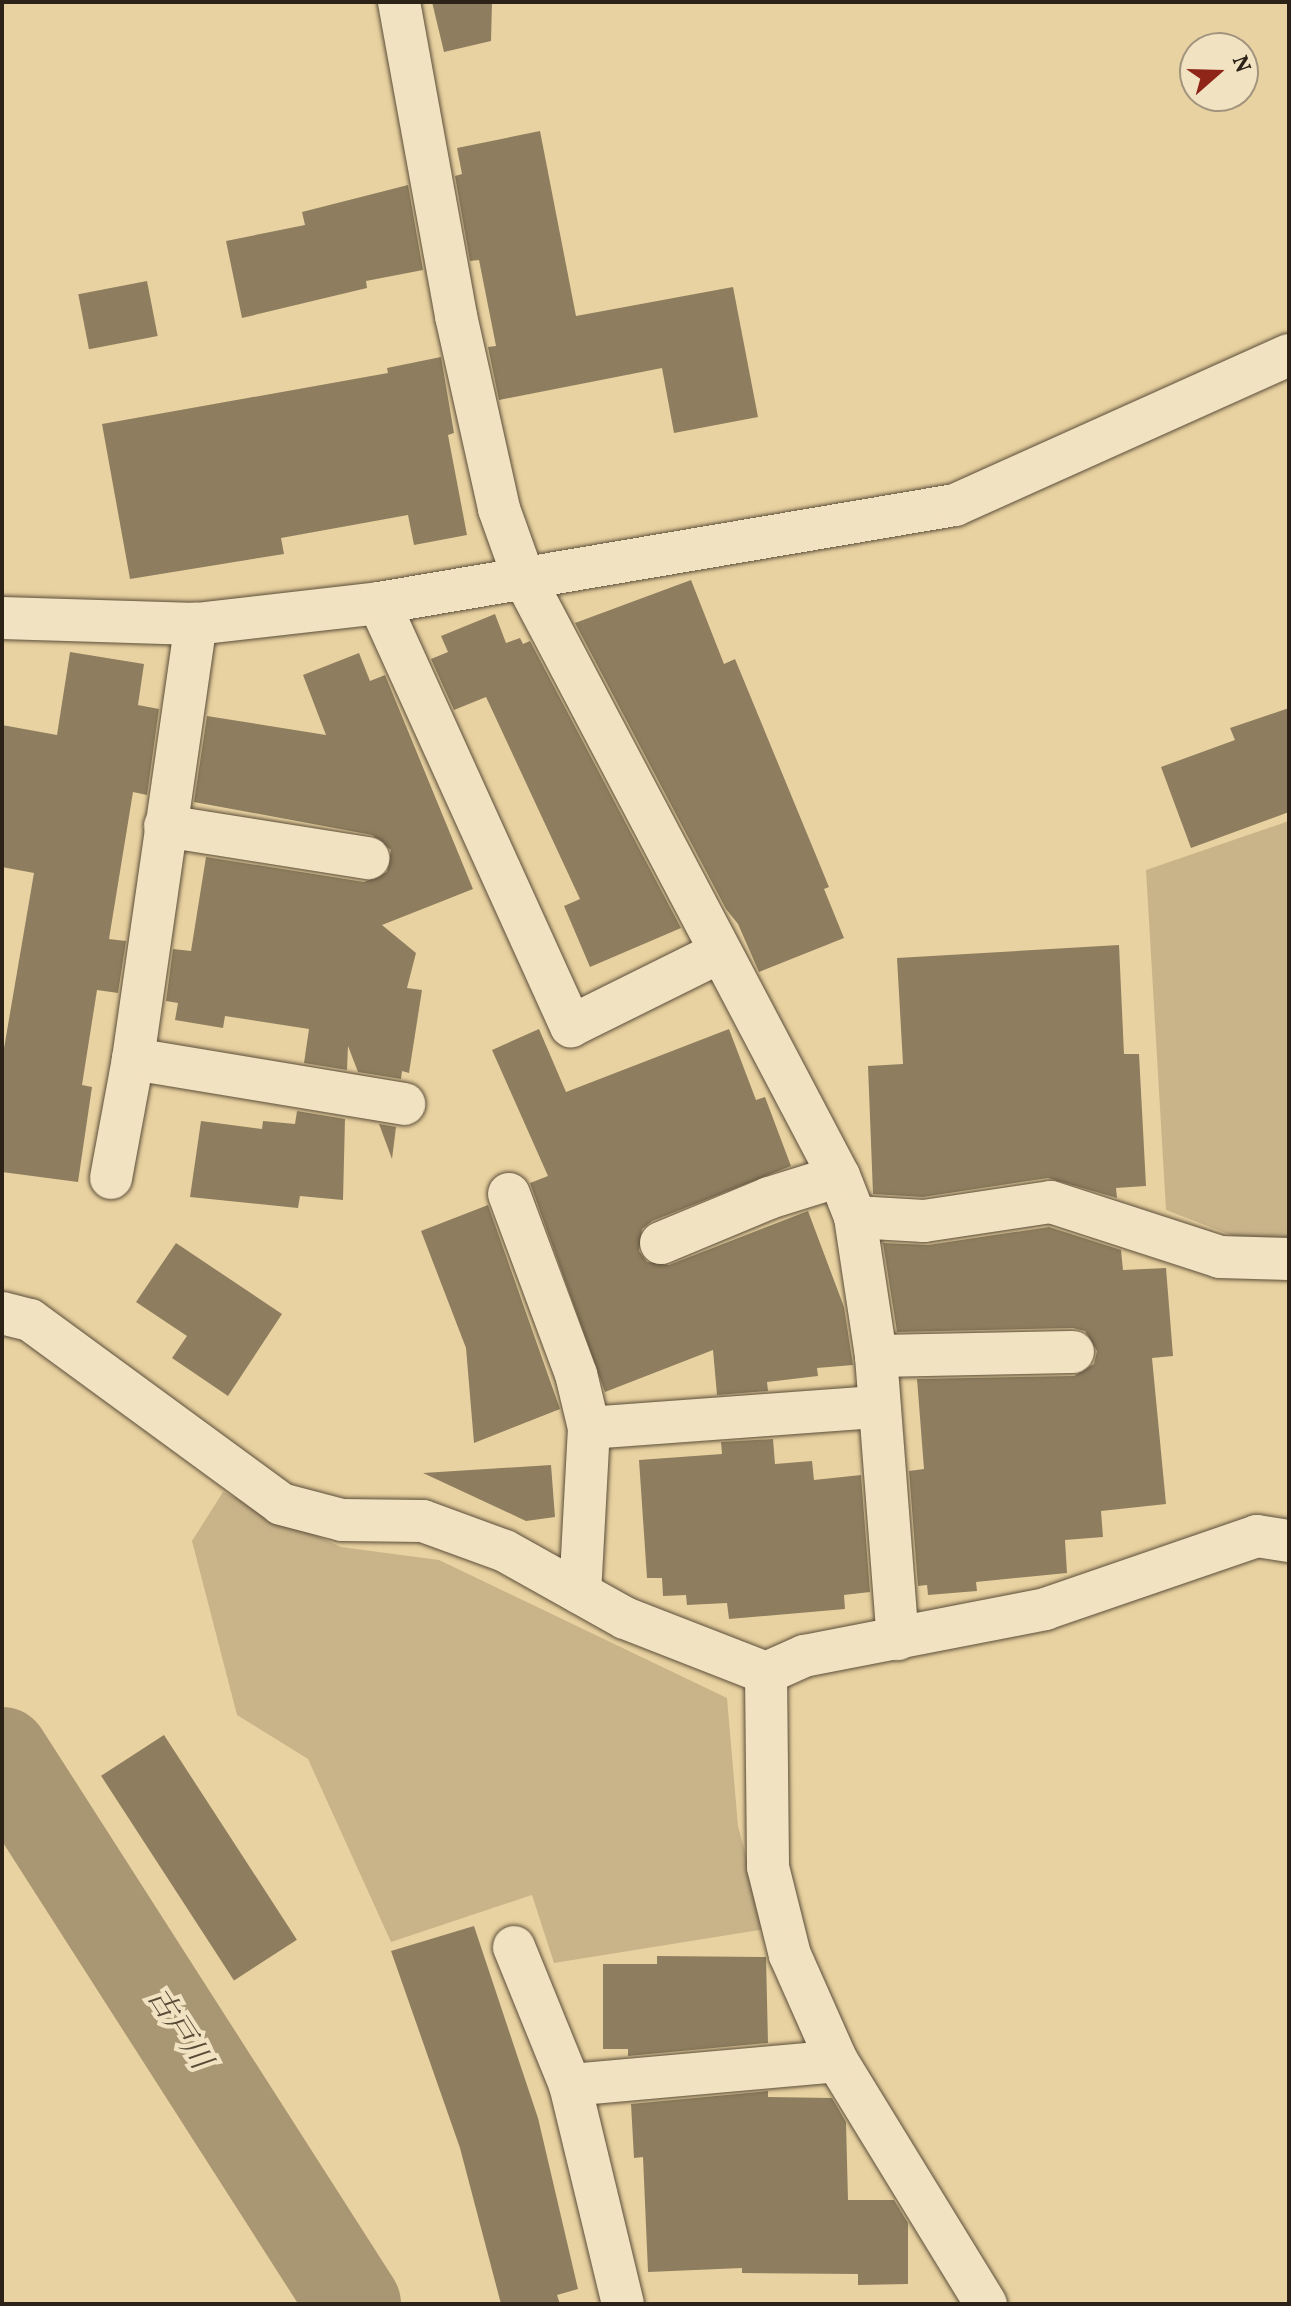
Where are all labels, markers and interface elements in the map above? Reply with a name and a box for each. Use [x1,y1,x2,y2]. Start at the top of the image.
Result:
north arrow [1179,32,1259,112]
text: N [1223,51,1257,77]
water label: 古戸川 [138,1981,218,2077]

